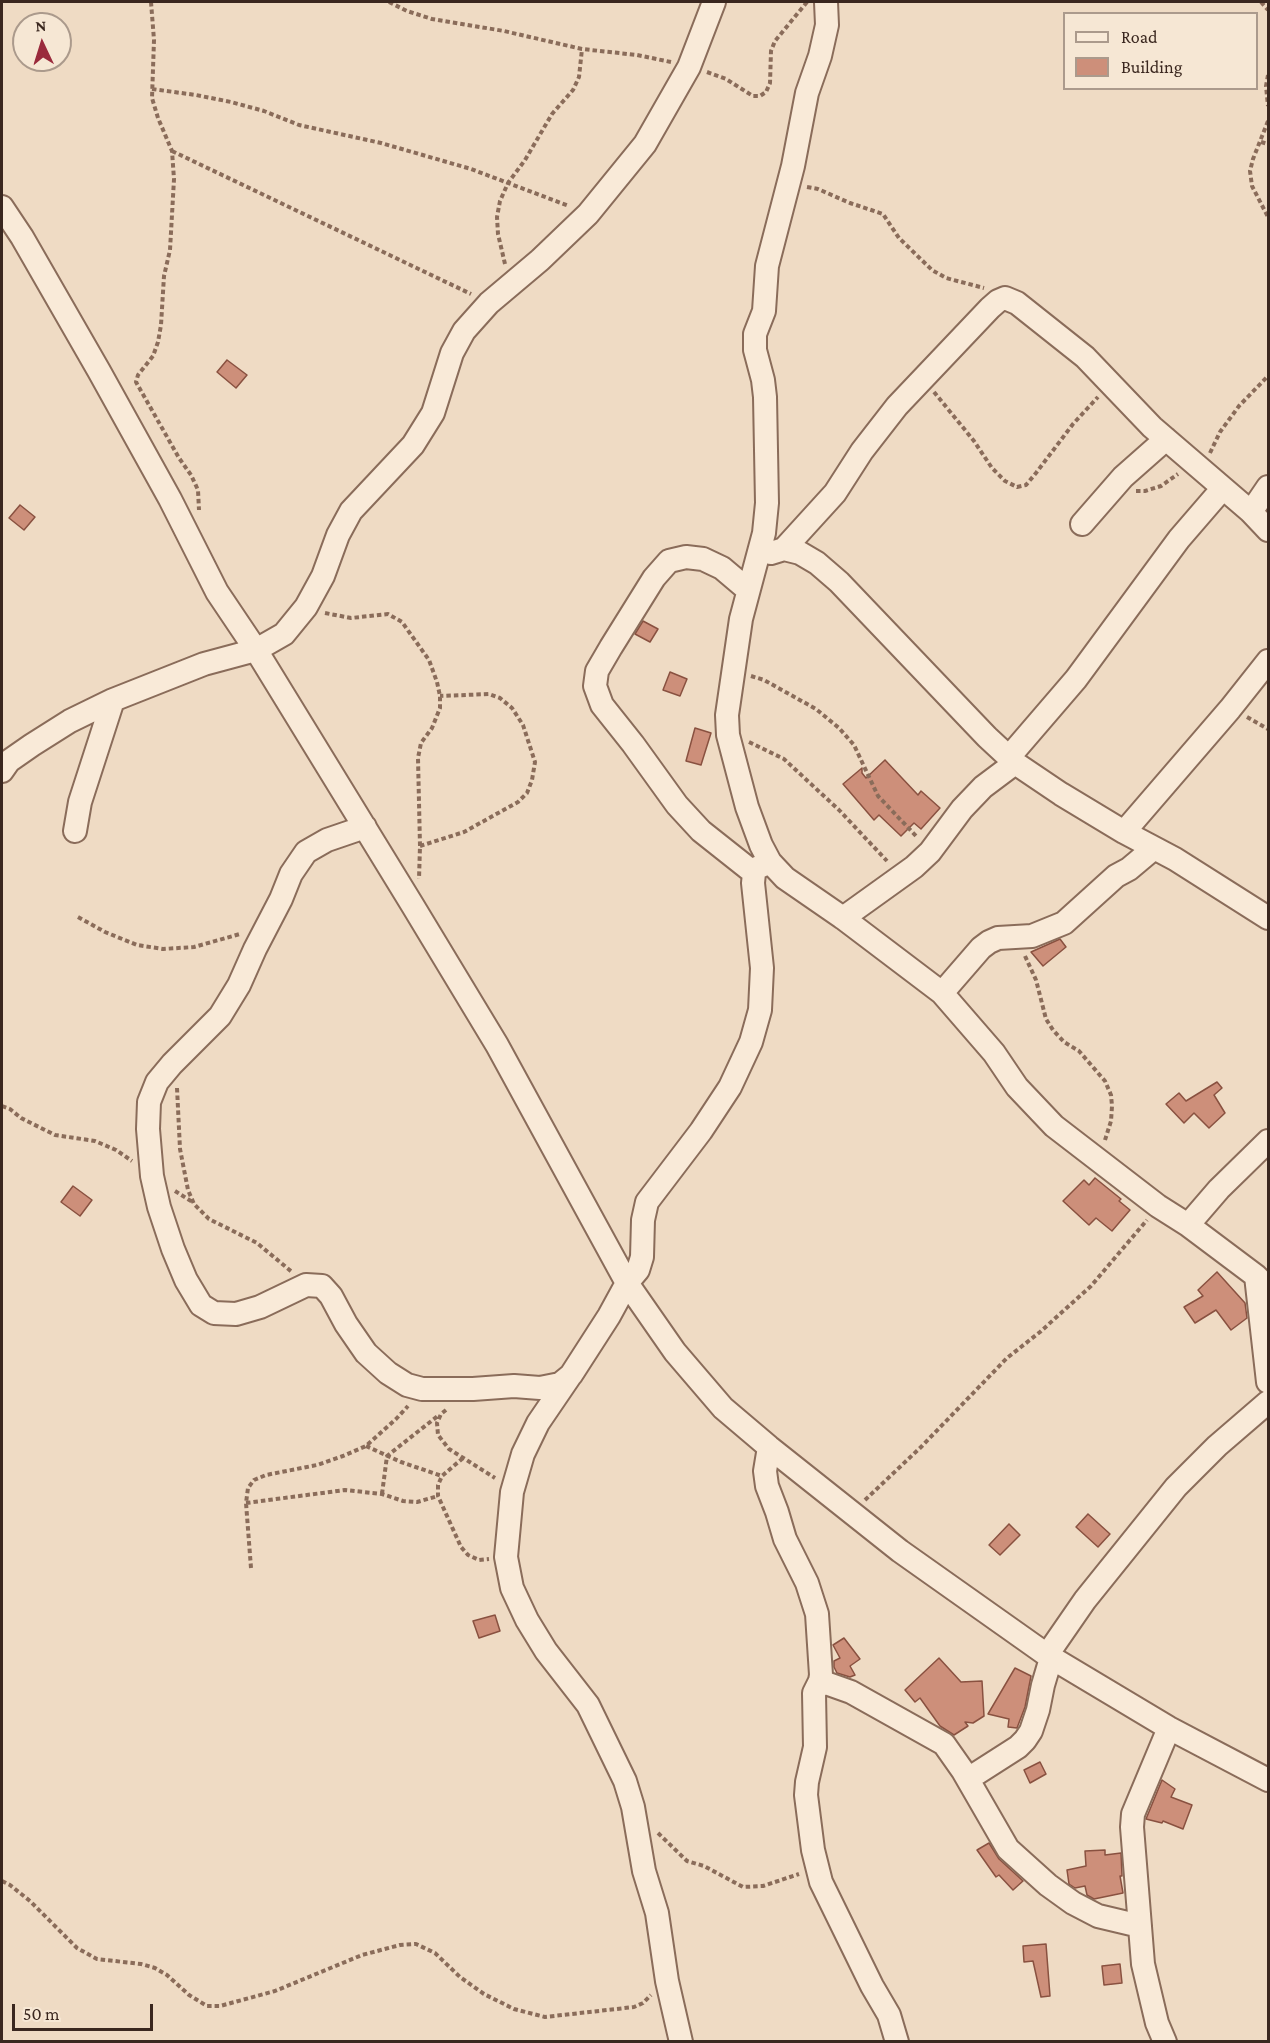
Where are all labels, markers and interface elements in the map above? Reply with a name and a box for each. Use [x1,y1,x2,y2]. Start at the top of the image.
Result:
north arrow [12,12,72,72]
legend [1063,12,1258,90]
text: N [35,17,47,34]
text: Road [1121,27,1158,47]
text: Building [1121,57,1182,77]
scale bar [15,1992,156,2030]
text: 50 m [23,2004,60,2024]

